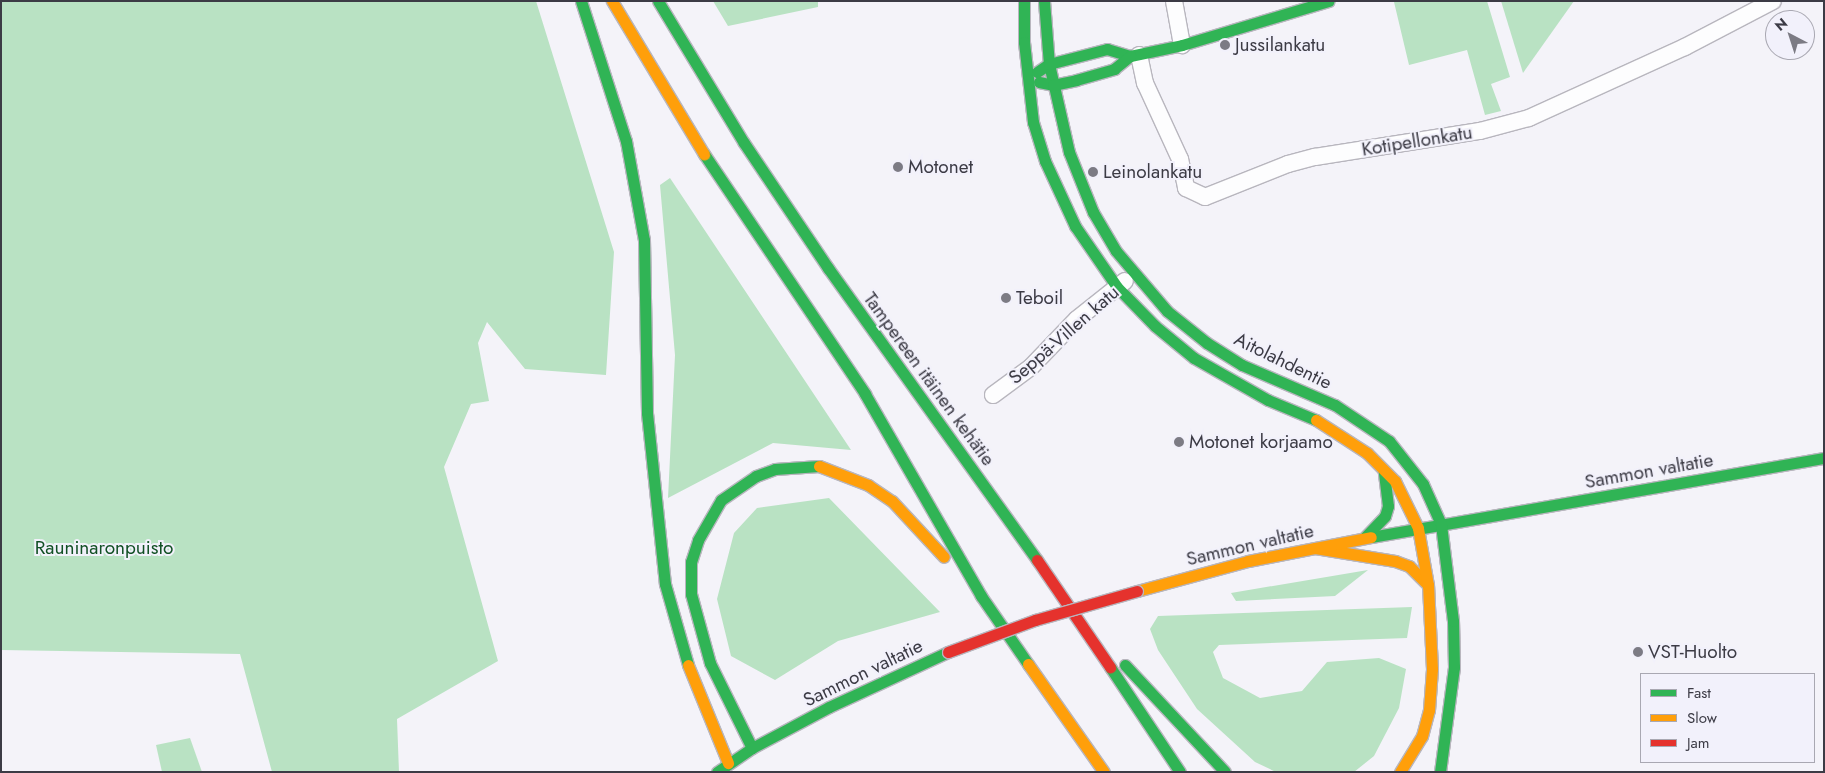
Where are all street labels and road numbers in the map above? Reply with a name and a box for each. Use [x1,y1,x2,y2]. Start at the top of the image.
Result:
street label: Kotipellonkatu [1360,121,1474,161]
street label: Seppä-Villen katu [1004,281,1124,389]
street label: Tampereen itäinen kehätie [859,288,999,470]
street label: Aitolahdentie [1230,328,1336,394]
street label: Sammon valtatie [1583,448,1715,494]
street label: Sammon valtatie [1184,519,1316,571]
street label: Sammon valtatie [800,634,926,712]

